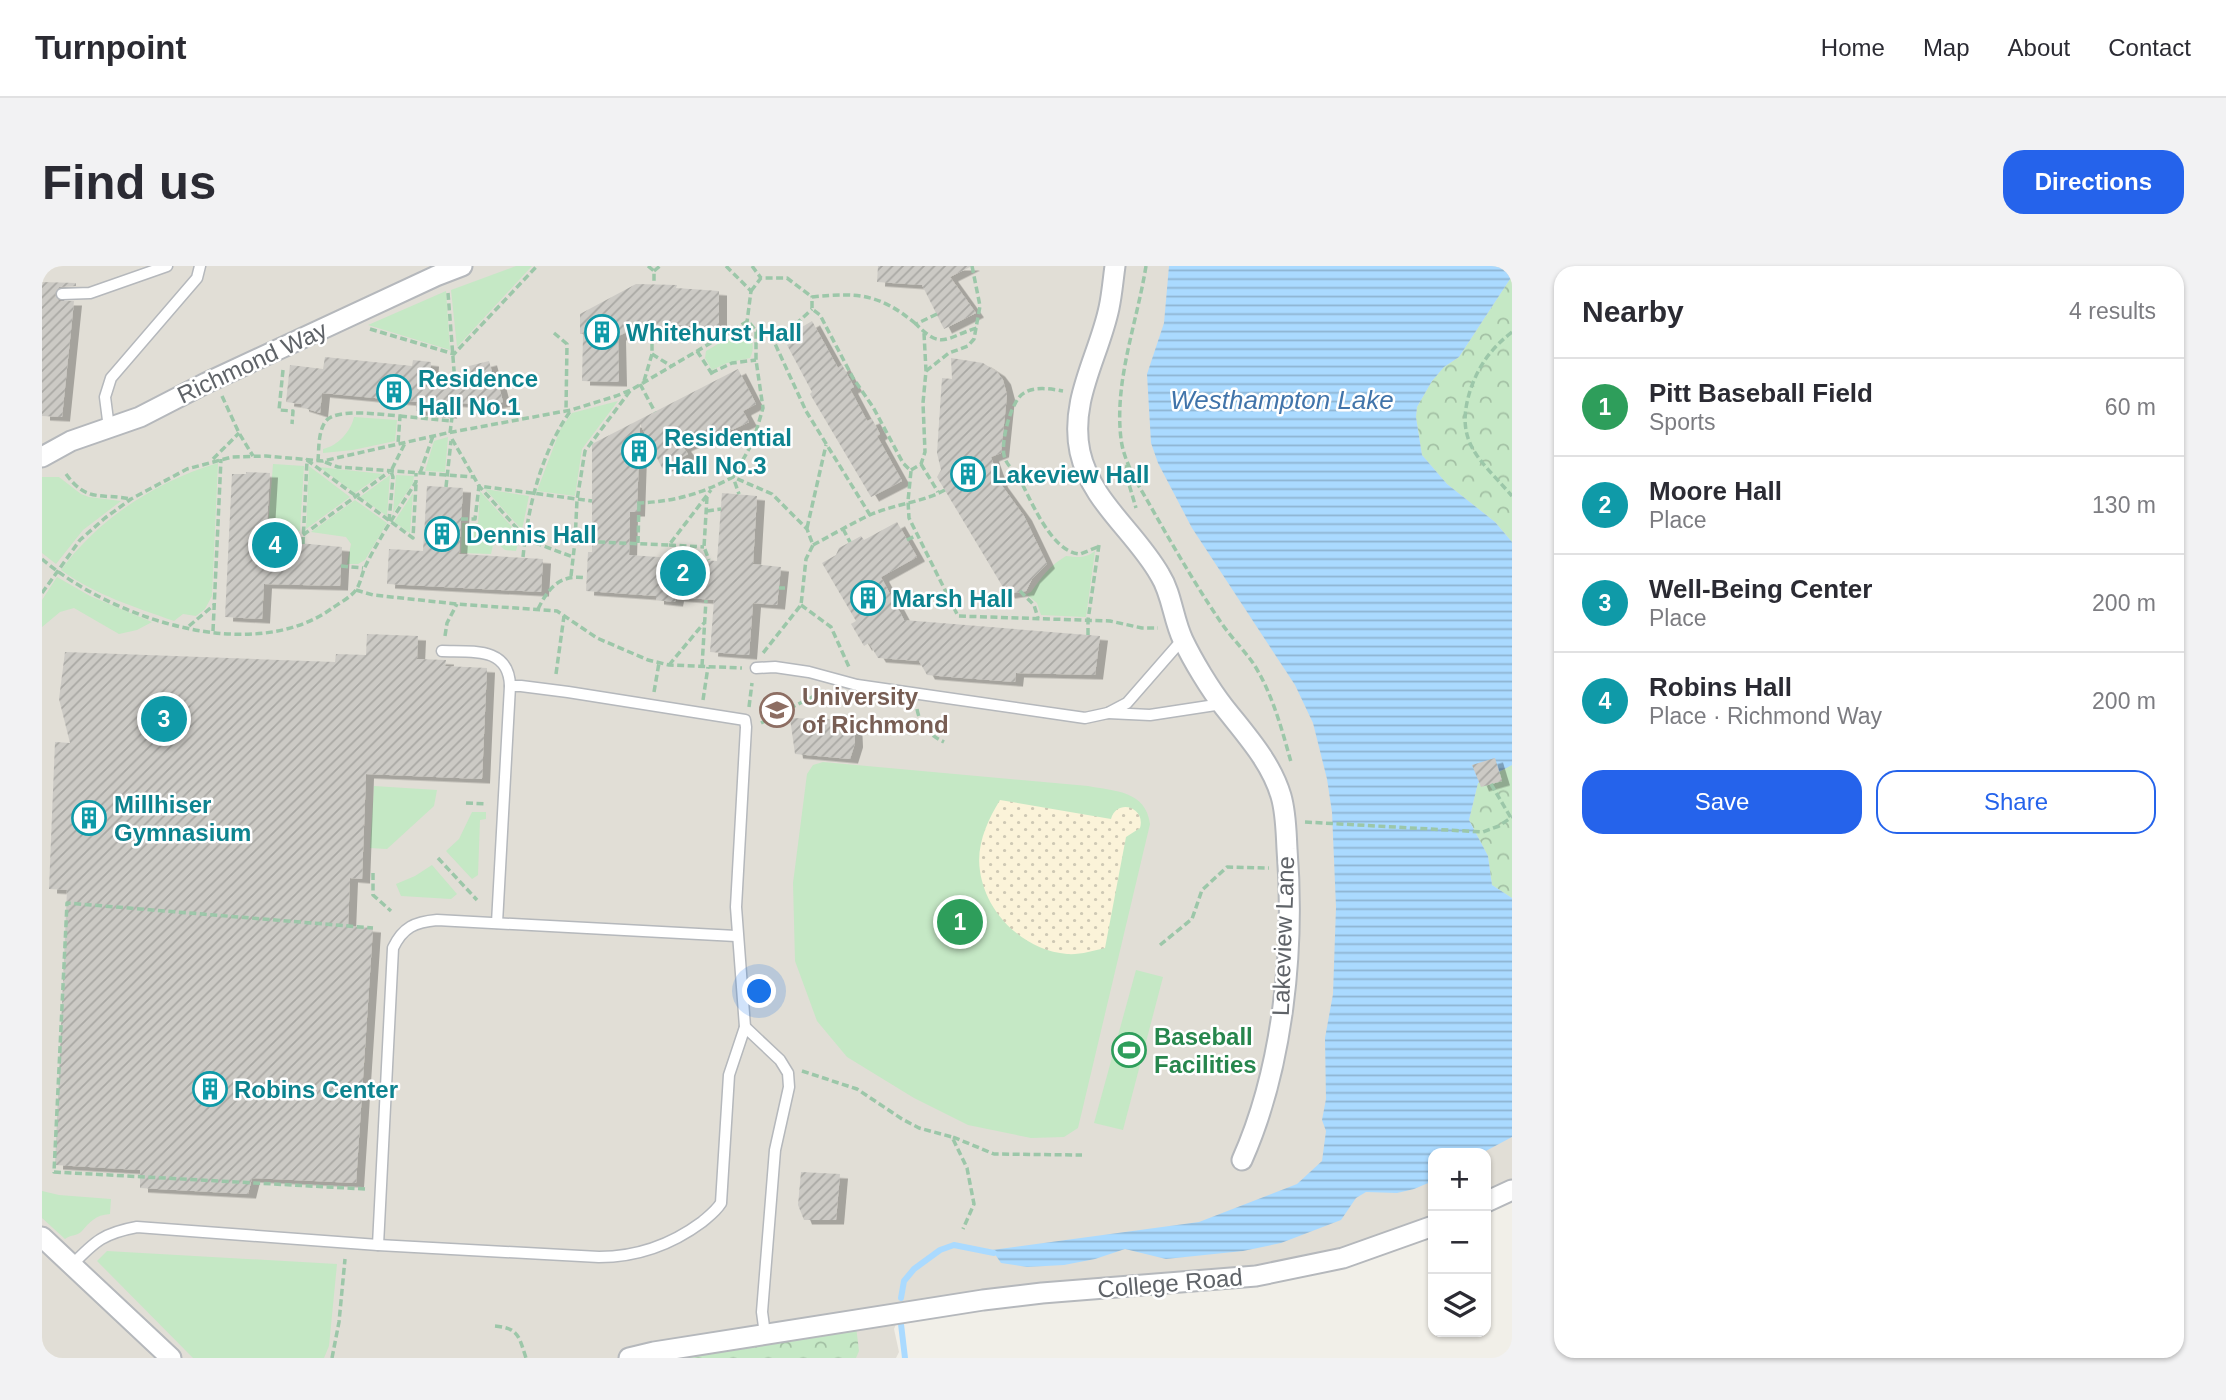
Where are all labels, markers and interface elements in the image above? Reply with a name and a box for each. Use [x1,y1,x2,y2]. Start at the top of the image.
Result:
text: Turnpoint [35,29,187,66]
text: Home [1821,34,1885,61]
text: Map [1923,34,1970,61]
text: About [2008,34,2070,61]
text: Contact [2108,34,2191,61]
button: Directions [2003,150,2184,214]
text: Find us [42,155,216,209]
text: Nearby [1582,295,1684,328]
text: 4 results [2069,298,2156,324]
building icon: Whitehurst Hall [583,313,621,351]
street label: Richmond Way [173,316,331,408]
place label: Whitehurst Hall [626,319,802,346]
place label: Residence Hall No.1 [418,365,538,420]
building icon: Residence Hall No.1 [375,373,413,411]
text: Pitt Baseball Field [1649,378,1873,408]
water label: Westhampton Lake [1170,385,1394,415]
text: 1 [1599,394,1611,420]
text: 60 m [2105,394,2156,420]
text: Sports [1649,409,1715,435]
place label: Residential Hall No.3 [664,424,792,479]
building icon: Residential Hall No.3 [620,432,658,470]
building icon: Lakeview Hall [949,455,987,493]
place label: Lakeview Hall [992,461,1149,488]
text: Moore Hall [1649,476,1782,506]
text: 2 [1599,492,1611,518]
text: 130 m [2092,492,2156,518]
text: Place [1649,507,1707,533]
building icon: Dennis Hall [423,515,461,553]
pin: 4 [252,519,298,571]
place label: Dennis Hall [466,521,597,548]
pin: 2 [660,547,706,599]
text: Well-Being Center [1649,574,1872,604]
building icon: Marsh Hall [849,579,887,617]
place label: Marsh Hall [892,585,1013,612]
text: 3 [1599,590,1611,616]
text: 200 m [2092,590,2156,616]
text: Place [1649,605,1707,631]
text: Robins Hall [1649,672,1792,702]
place label: University of Richmond [802,683,949,738]
text: 4 [1599,688,1611,714]
text: 200 m [2092,688,2156,714]
school or university icon: University of Richmond [758,691,796,729]
pin: 3 [141,693,187,745]
text: Place · Richmond Way [1649,703,1882,729]
button: Save [1582,770,1862,834]
button: Share [1876,770,2156,834]
place label: Millhiser Gymnasium [114,791,251,846]
building icon: Millhiser Gymnasium [70,799,108,837]
street label: Lakeview Lane [1267,856,1299,1016]
pin: 1 [937,896,983,948]
your location [742,974,776,1008]
place label: Baseball Facilities [1154,1023,1257,1078]
sports icon: Baseball Facilities [1110,1031,1148,1069]
building icon: Robins Center [191,1070,229,1108]
place label: Robins Center [234,1076,398,1103]
map controls [1428,1148,1491,1337]
button: + [1428,1148,1491,1211]
button: − [1428,1211,1491,1274]
street label: College Road [1096,1263,1244,1303]
button: layers [1428,1274,1491,1337]

